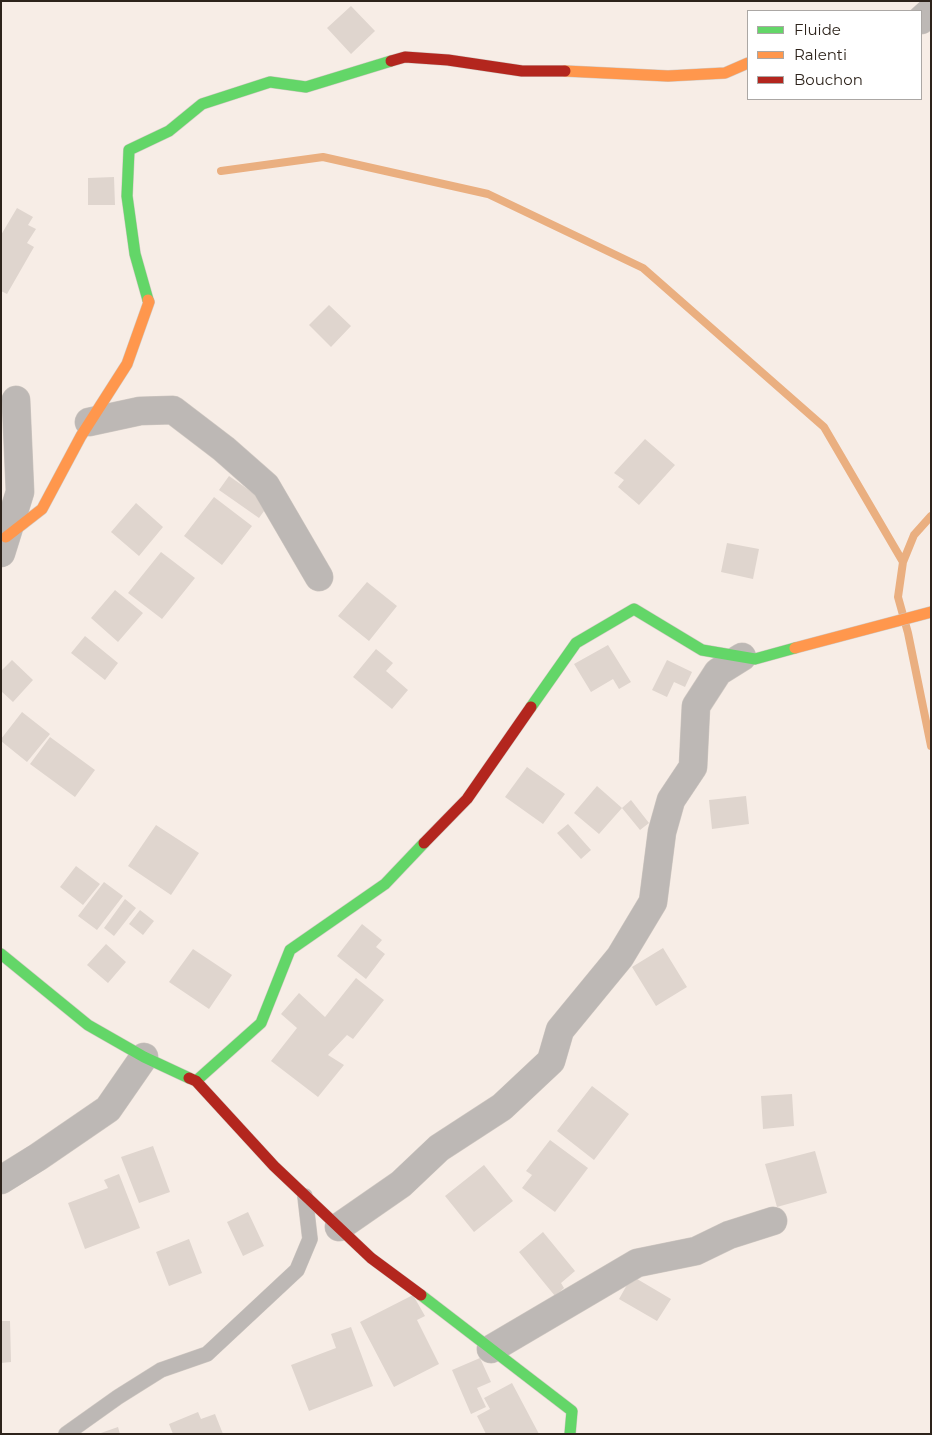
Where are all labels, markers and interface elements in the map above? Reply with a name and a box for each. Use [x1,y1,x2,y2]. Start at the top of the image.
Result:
legend [747,10,922,100]
text: Fluide [794,20,841,39]
text: Ralenti [794,45,847,64]
text: Bouchon [794,70,863,89]

